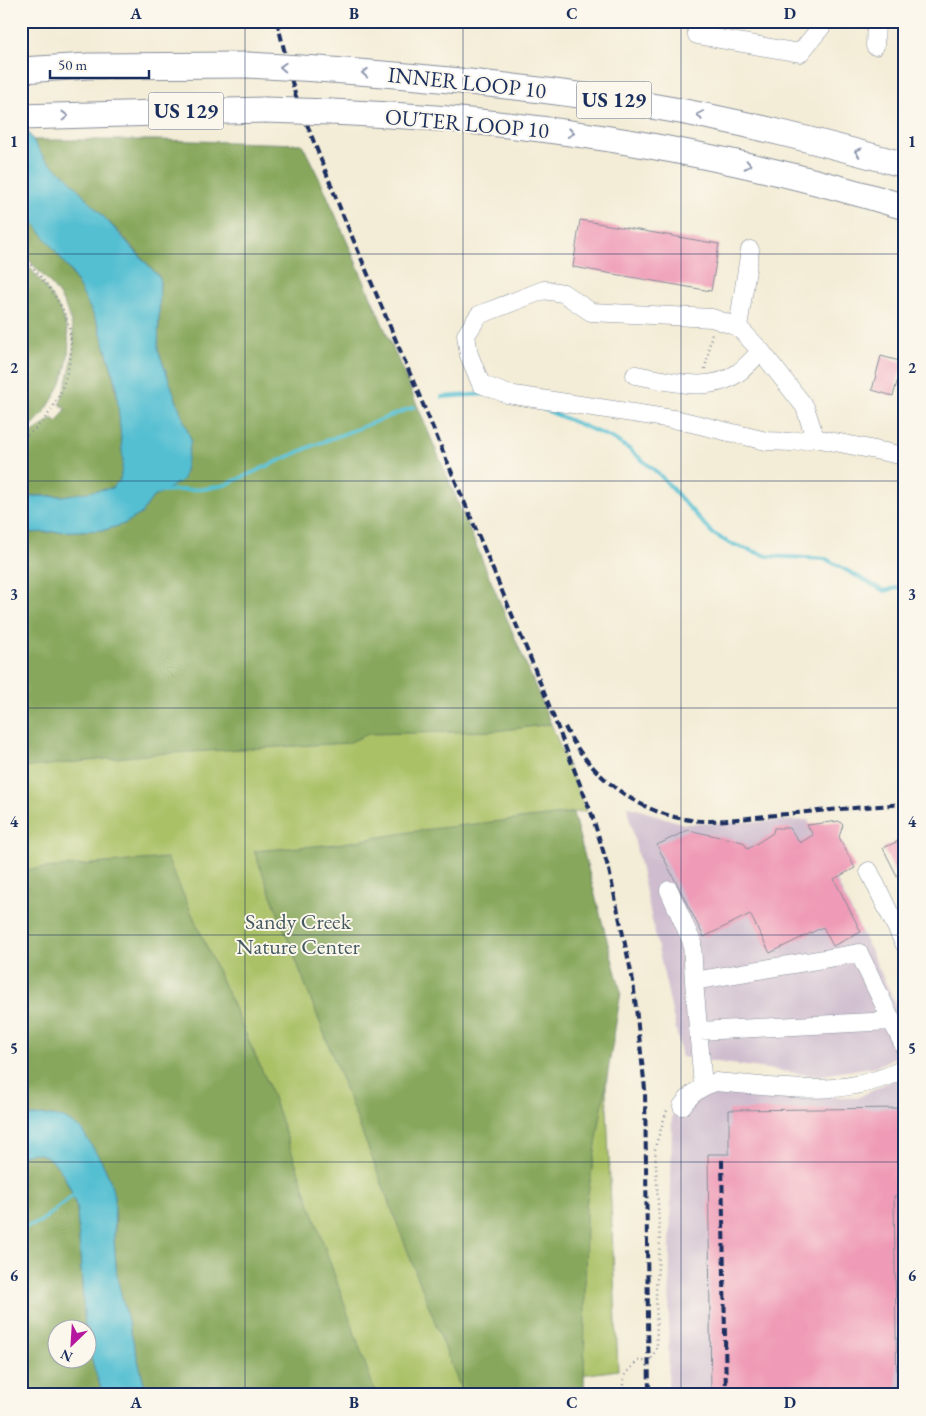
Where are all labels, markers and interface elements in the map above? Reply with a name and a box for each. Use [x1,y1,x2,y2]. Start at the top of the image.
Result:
text: A [129,3,142,24]
text: B [349,3,359,24]
text: C [566,3,578,24]
text: D [784,3,796,24]
scale bar [50,48,149,80]
text: 50 m [58,55,87,74]
street label: INNER LOOP 10 [386,60,548,105]
one-way arrow [278,62,286,73]
one-way arrow [361,67,369,78]
road number: US 129 [576,82,652,118]
road number: US 129 [148,92,224,130]
street label: OUTER LOOP 10 [384,102,551,145]
one-way arrow [61,111,69,122]
one-way arrow [695,111,704,121]
one-way arrow [567,127,575,138]
text: 1 [10,131,18,152]
text: 1 [908,131,916,152]
one-way arrow [854,148,862,158]
one-way arrow [744,159,753,170]
text: 2 [10,357,19,378]
text: 2 [908,357,917,378]
text: 3 [10,584,18,605]
text: 3 [908,584,916,605]
text: 4 [10,811,19,832]
text: 4 [908,811,917,832]
park label: Sandy Creek Nature Center [236,907,360,961]
text: 5 [10,1038,18,1059]
text: 5 [908,1038,916,1059]
text: 6 [10,1265,19,1286]
text: 6 [908,1265,917,1286]
north arrow [48,1318,98,1368]
text: N [57,1345,75,1366]
text: A [129,1392,142,1413]
text: B [349,1392,359,1413]
text: C [566,1392,578,1413]
text: D [784,1392,796,1413]

